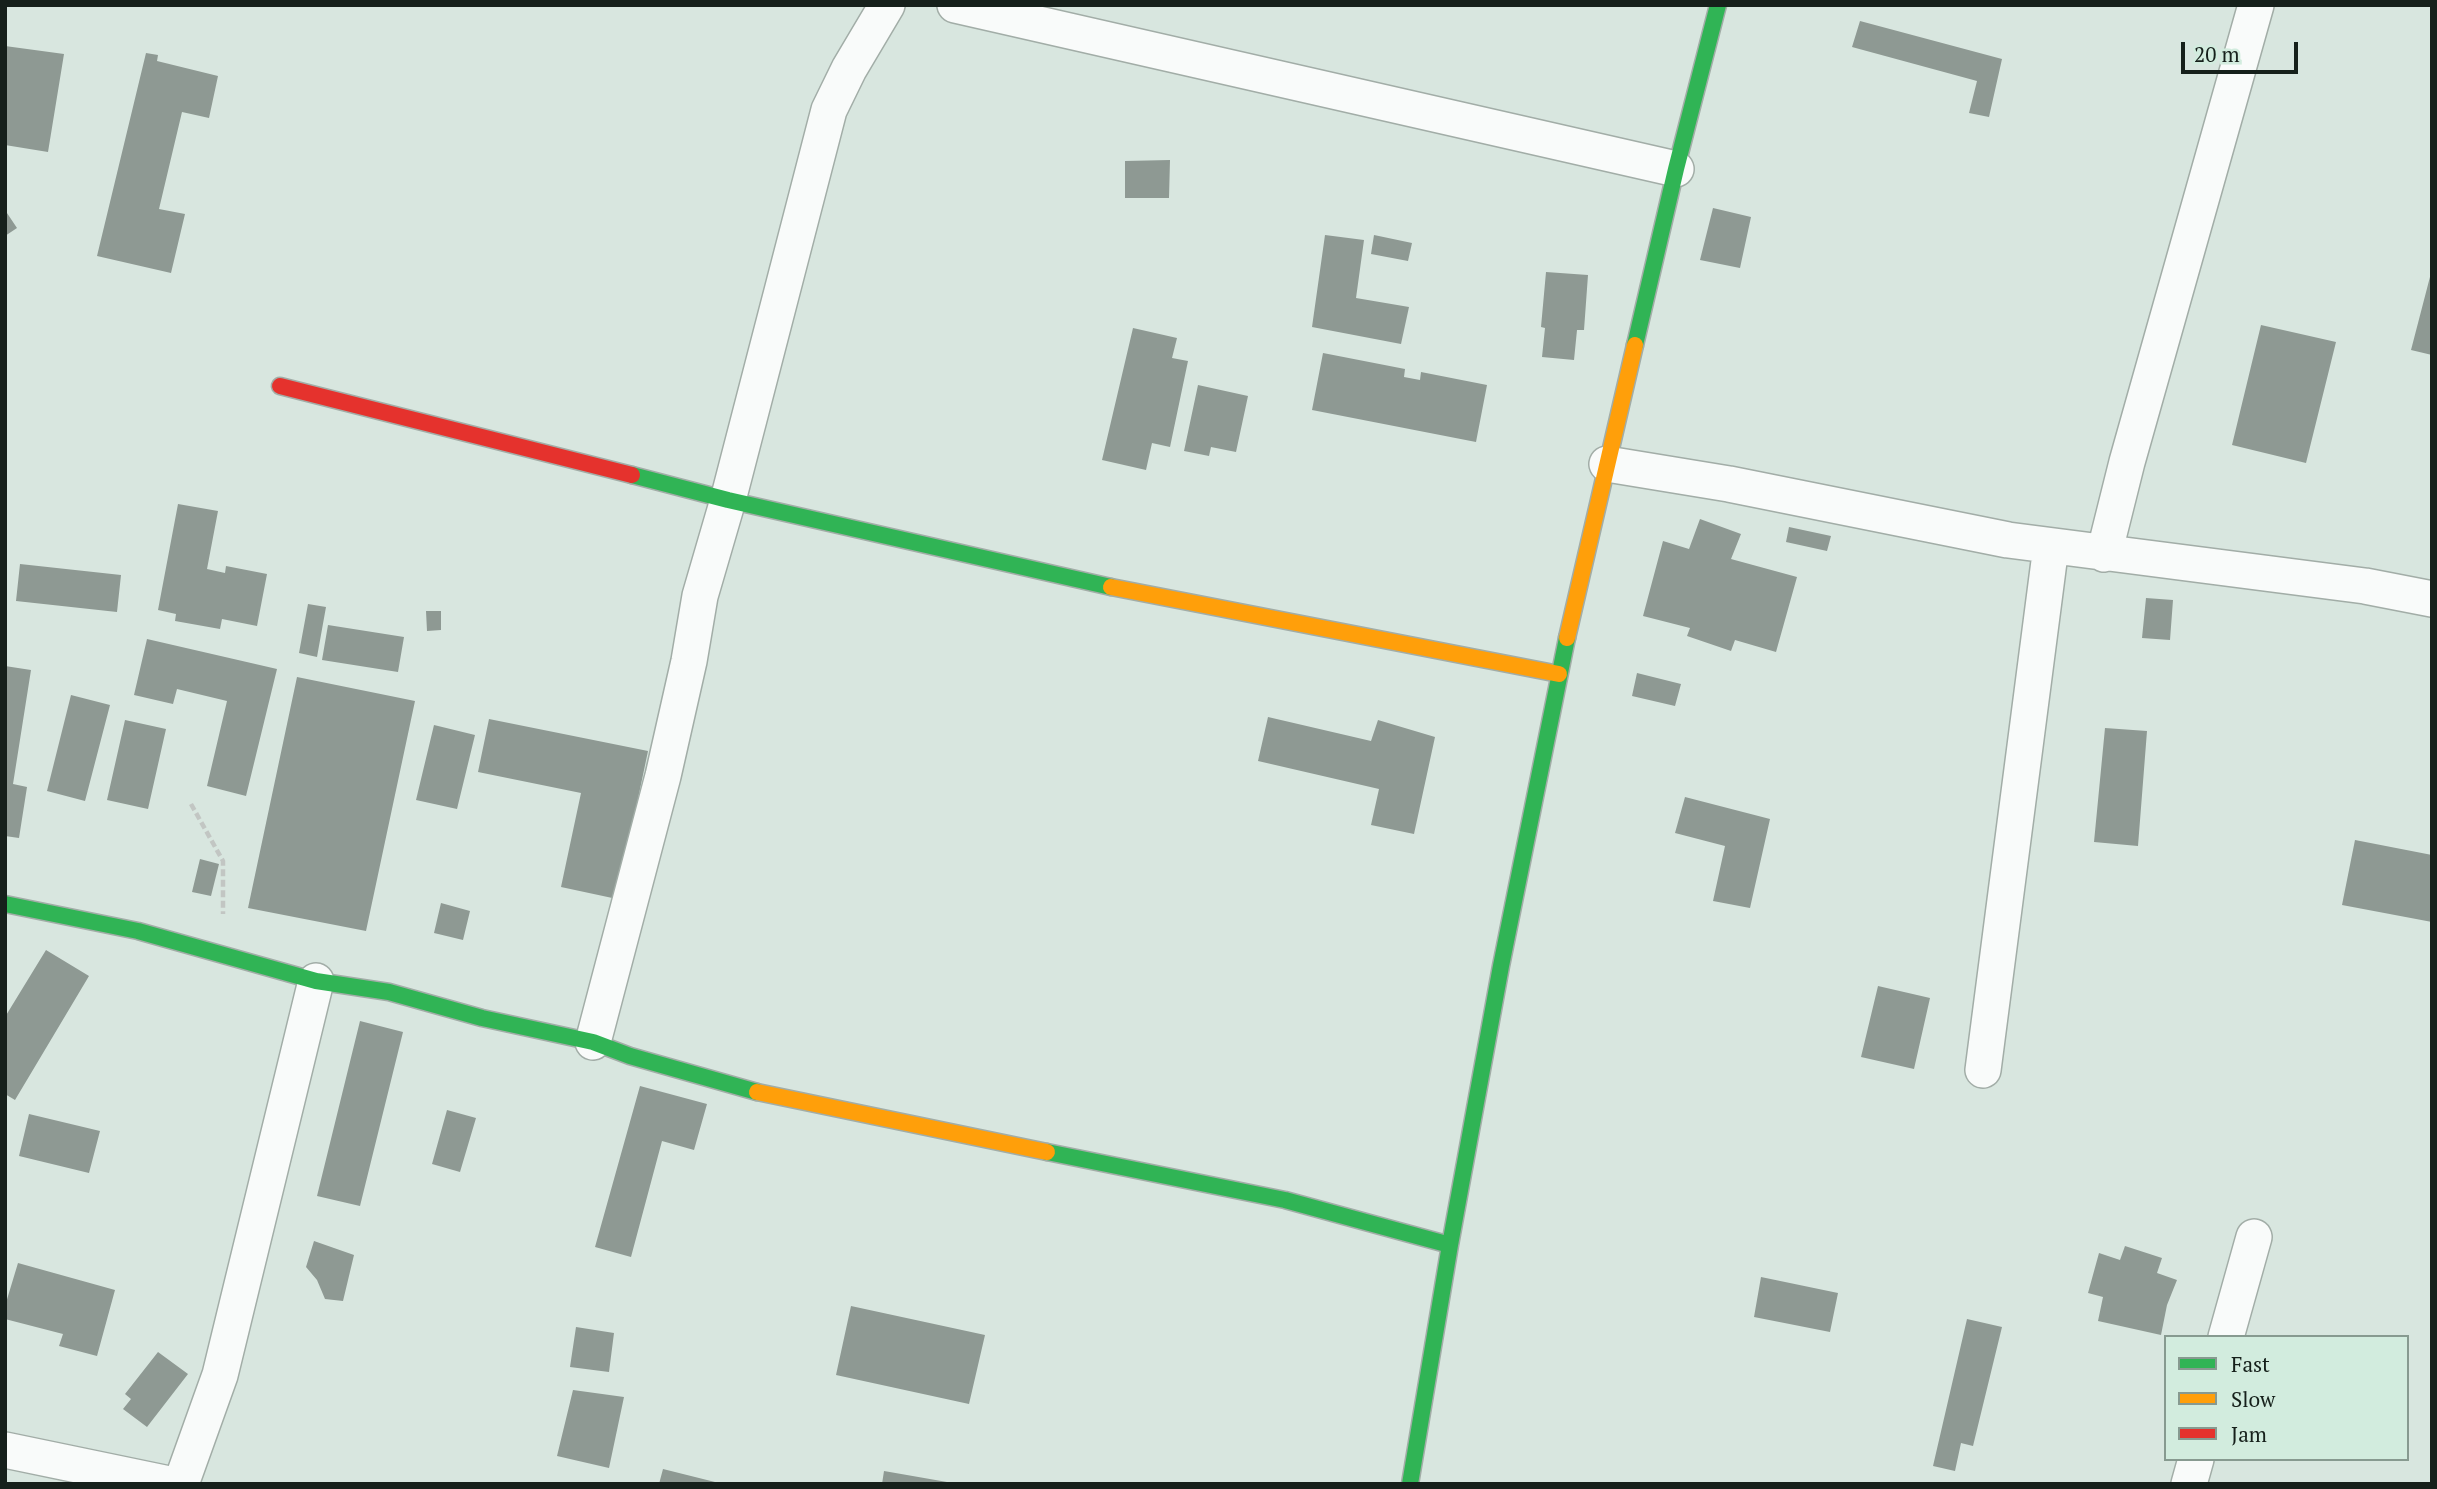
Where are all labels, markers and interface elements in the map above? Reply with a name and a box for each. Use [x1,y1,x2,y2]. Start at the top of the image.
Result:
scale bar [2185,28,2302,72]
text: 20 m [2194,40,2240,68]
legend [2164,1335,2409,1461]
text: Fast [2231,1350,2270,1378]
text: Slow [2231,1385,2275,1413]
text: Jam [2231,1420,2267,1448]

